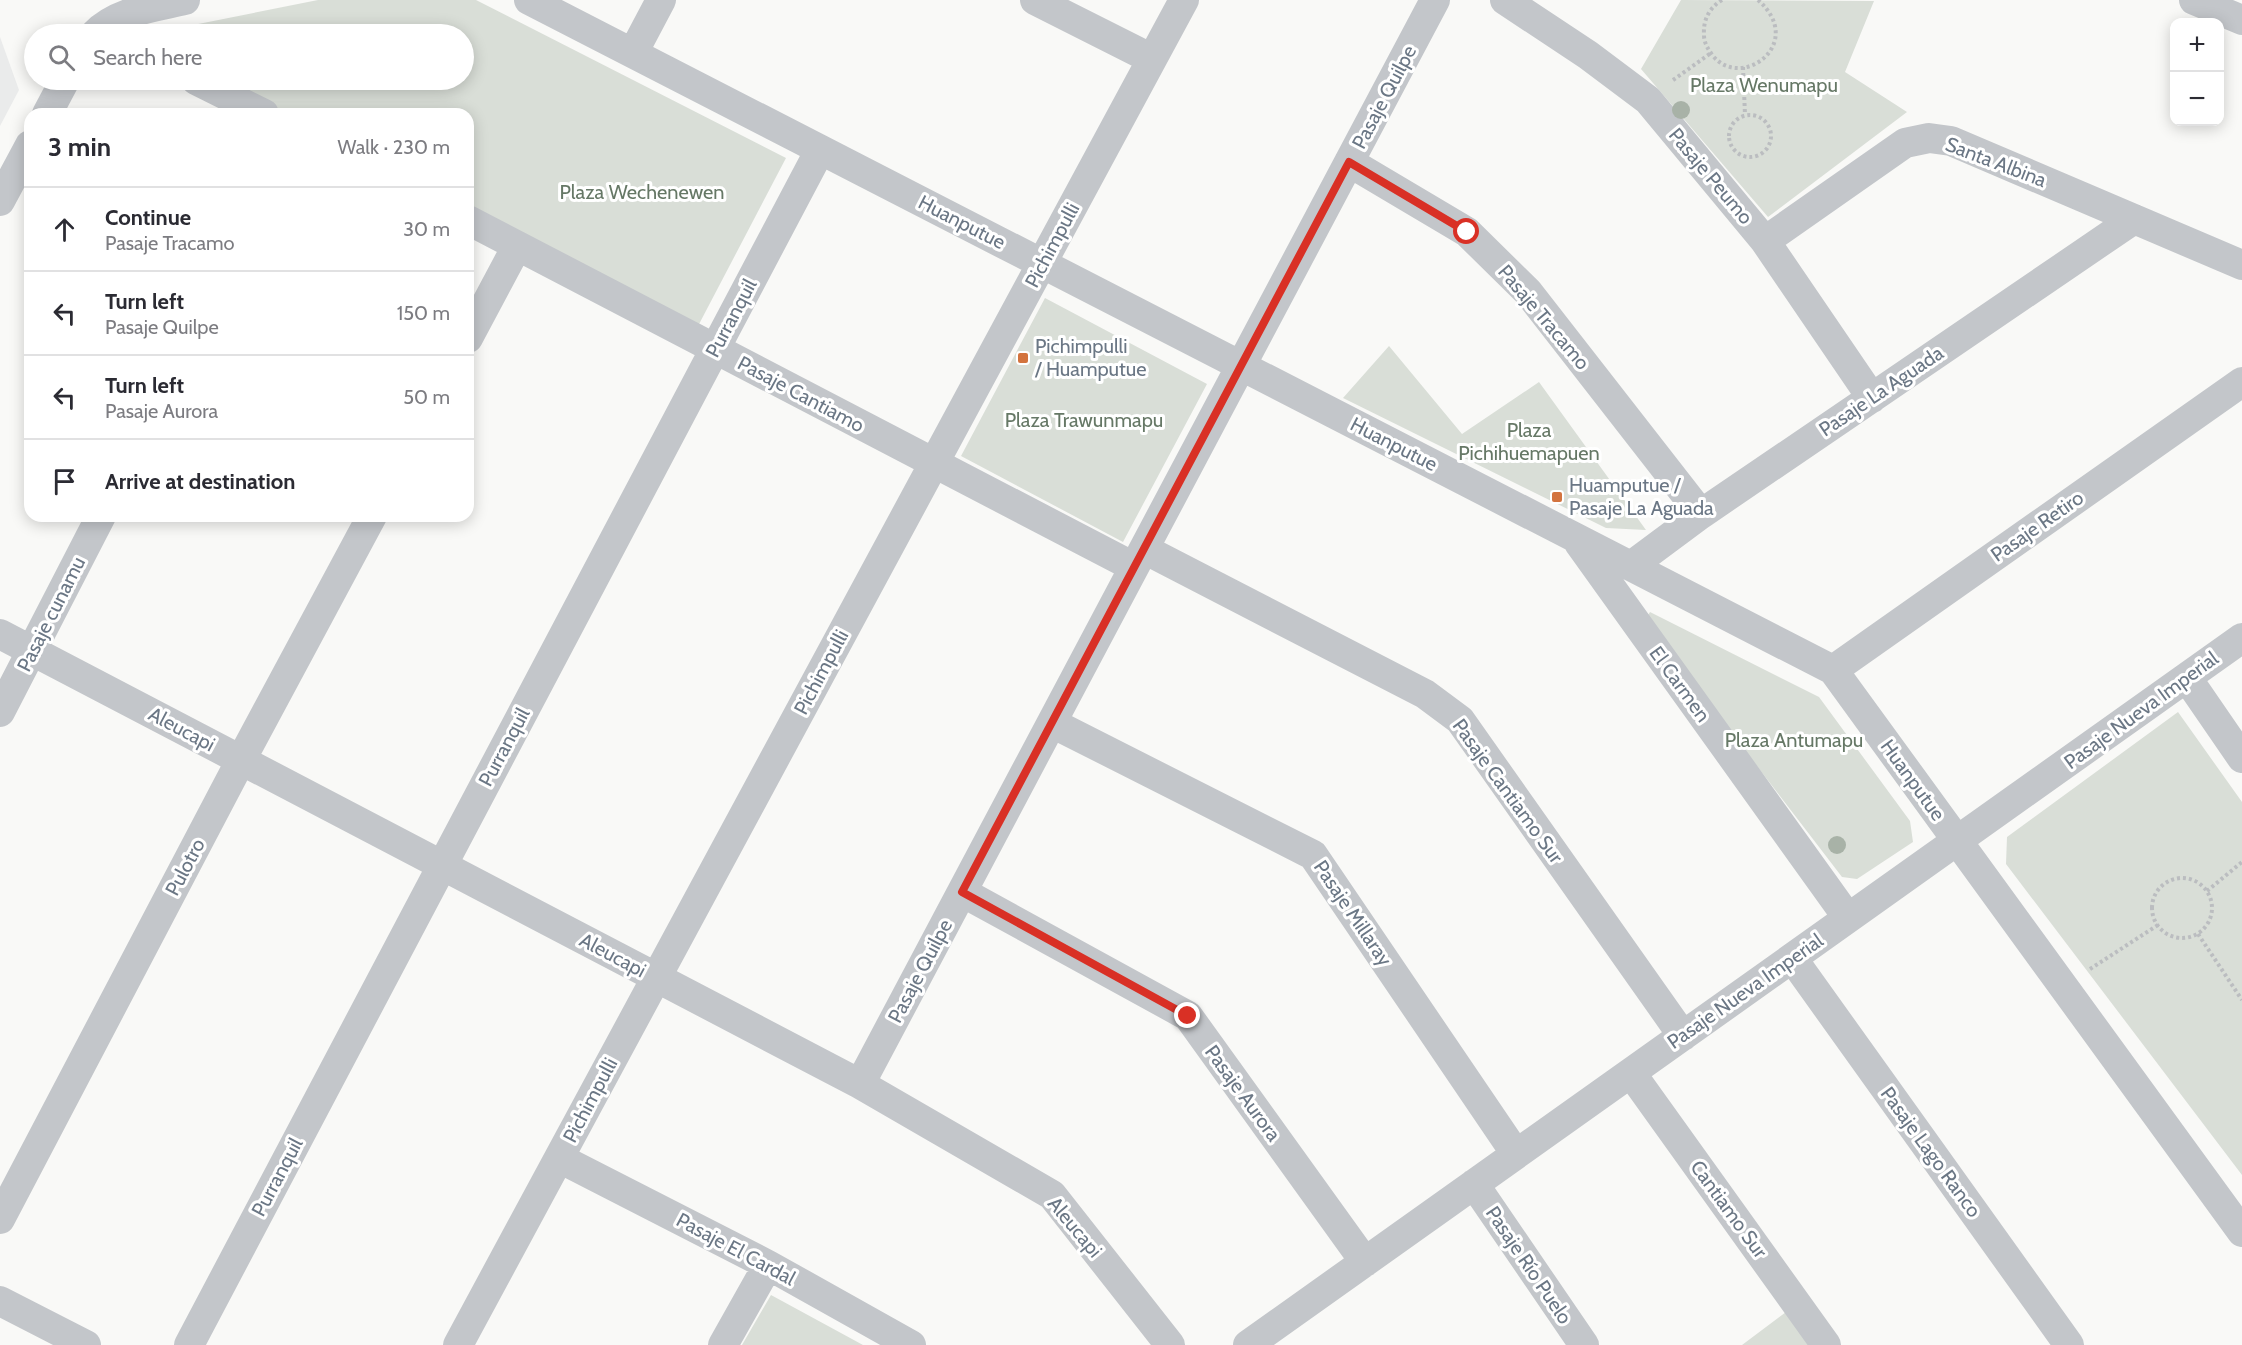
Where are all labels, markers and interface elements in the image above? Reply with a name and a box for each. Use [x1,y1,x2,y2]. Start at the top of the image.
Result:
map controls [2170,18,2224,126]
button: + [2170,18,2224,72]
search box [24,24,474,90]
icon: search [45,41,78,74]
street label: Pasaje Quilpe [1347,41,1421,153]
text: Search here [93,44,202,71]
button: − [2170,72,2224,126]
park label: Plaza Wenumapu [1690,73,1838,97]
street label: Pasaje Peumo [1664,123,1758,229]
text: 3 min [48,131,111,163]
street label: Santa Albina [1942,132,2050,192]
text: Walk · 230 m [338,135,450,159]
park label: Plaza Wechenewen [560,180,724,204]
street label: Huanputue [915,190,1009,254]
street label: Pichimpulli [1020,199,1084,291]
text: Continue [105,204,191,231]
icon: ahead [48,213,81,246]
text: 30 m [403,217,450,241]
route start [1453,218,1479,244]
text: Pasaje Tracamo [105,231,235,255]
street label: Pasaje Tracamo [1493,260,1595,374]
street label: Purranquil [700,274,762,361]
text: Turn left [105,288,184,315]
icon: left [48,297,81,330]
text: 150 m [397,301,450,325]
text: Pasaje Quilpe [105,315,219,339]
place label: Pichimpulli / Huamputue [1034,334,1147,381]
street label: Pasaje La Aguada [1814,340,1948,441]
street label: Pasaje Cantiamo [734,351,868,437]
marker: Pichimpulli / Huamputue [1016,351,1030,365]
text: Turn left [105,372,184,399]
icon: left [48,381,81,414]
text: 50 m [403,385,450,409]
text: Pasaje Aurora [105,399,218,423]
park label: Plaza Trawunmapu [1005,408,1163,432]
street label: Huanputue [1347,412,1441,476]
park label: Plaza Pichihuemapuen [1458,418,1600,465]
icon: arrive [48,465,81,498]
text: Arrive at destination [105,468,295,495]
place label: Huamputue / Pasaje La Aguada [1569,473,1714,520]
street label: Pasaje Retiro [1986,485,2088,567]
marker: Huamputue / Pasaje La Aguada [1550,490,1564,504]
street label: Pasaje cunamu [12,552,90,676]
street label: Pichimpulli [789,626,853,718]
street label: El Carmen [1645,642,1715,726]
street label: Pasaje Nueva Imperial [2059,646,2223,774]
street label: Aleucapi [145,702,219,756]
street label: Purranquil [473,703,535,790]
street label: Pasaje Cantiamo Sur [1448,714,1569,868]
park label: Plaza Antumapu [1725,728,1863,752]
street label: Huanputue [1876,735,1950,825]
street label: Pulotro [160,834,210,900]
street label: Pasaje Millaray [1309,856,1397,970]
street label: Pasaje Quilpe [883,915,957,1027]
street label: Aleucapi [576,928,650,982]
street label: Pasaje Nueva Imperial [1662,928,1828,1054]
route end [1174,1002,1200,1028]
street label: Pasaje Aurora [1200,1040,1286,1146]
street label: Pichimpulli [558,1054,622,1146]
street label: Pasaje Lago Ranco [1876,1082,1986,1222]
street label: Purranquil [246,1133,308,1220]
street label: Cantiamo Sur [1686,1155,1773,1263]
street label: Aleucapi [1043,1192,1107,1262]
street label: Pasaje Río Puelo [1481,1202,1577,1328]
street label: Pasaje El Cardal [672,1208,800,1291]

